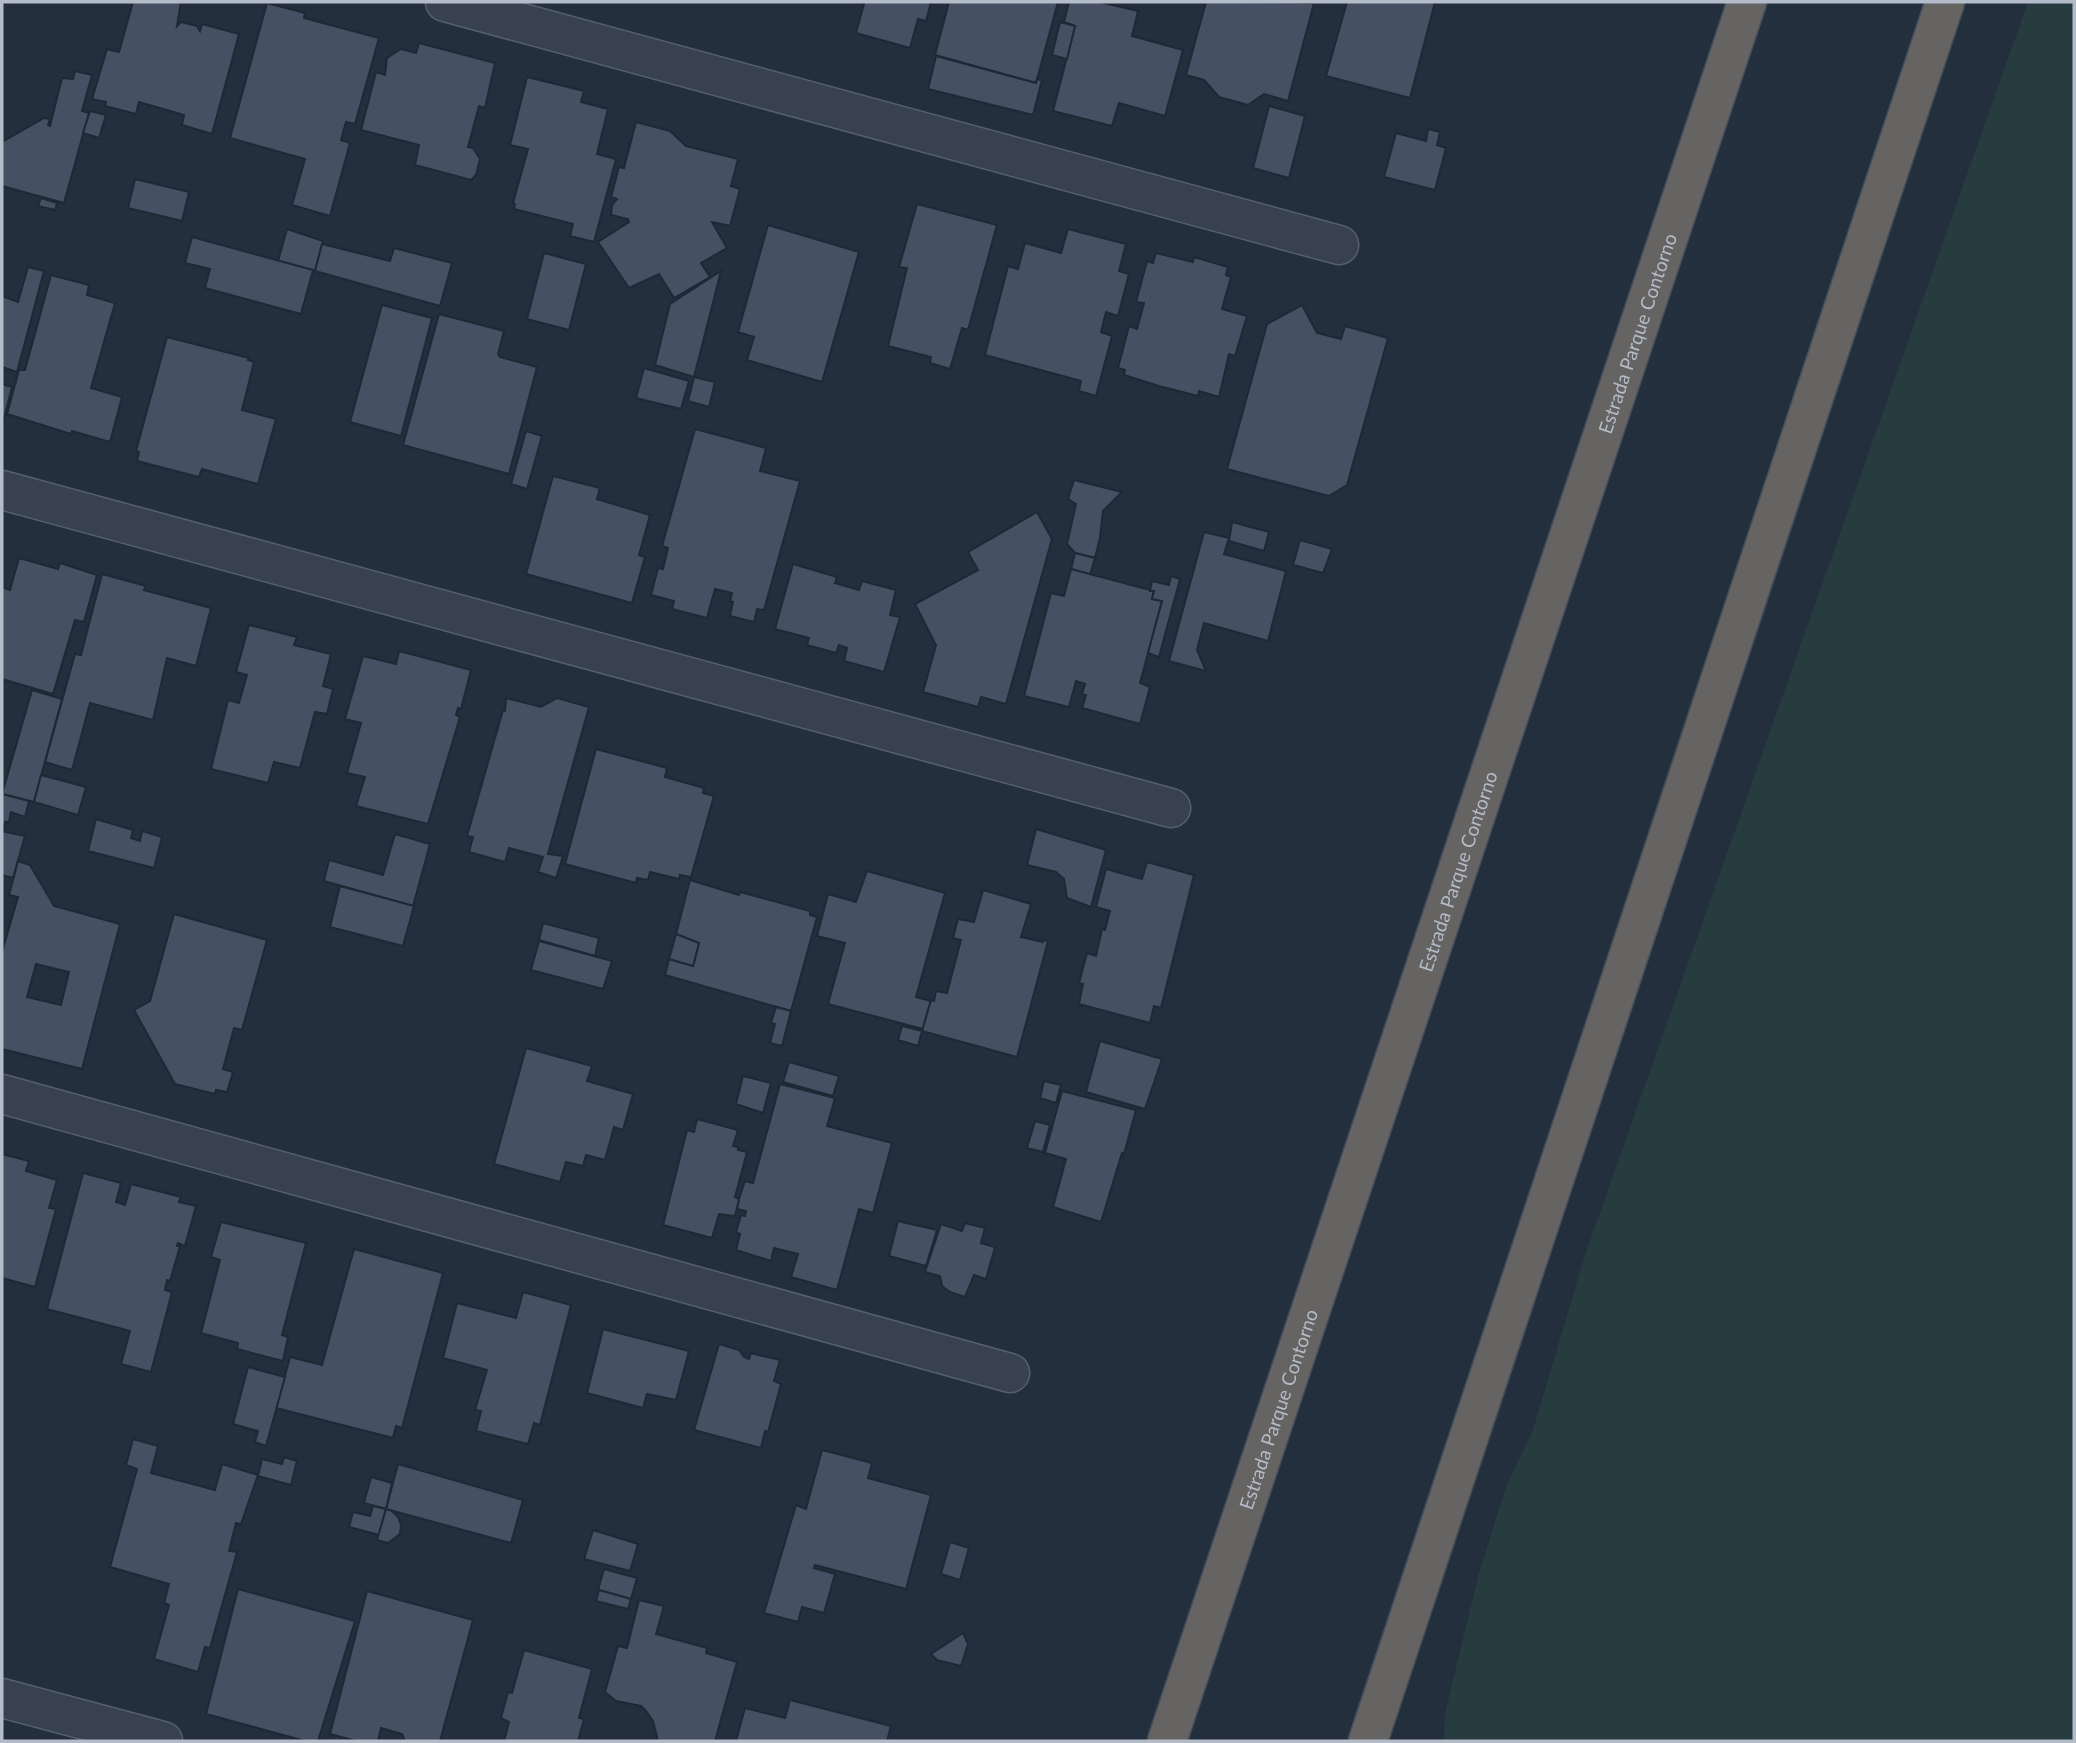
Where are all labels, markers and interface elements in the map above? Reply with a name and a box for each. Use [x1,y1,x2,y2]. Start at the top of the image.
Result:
street label: Estrada Parque Contorno [1592,230,1681,436]
street label: Estrada Parque Contorno [1413,768,1501,974]
street label: Estrada Parque Contorno [1234,1306,1322,1512]

